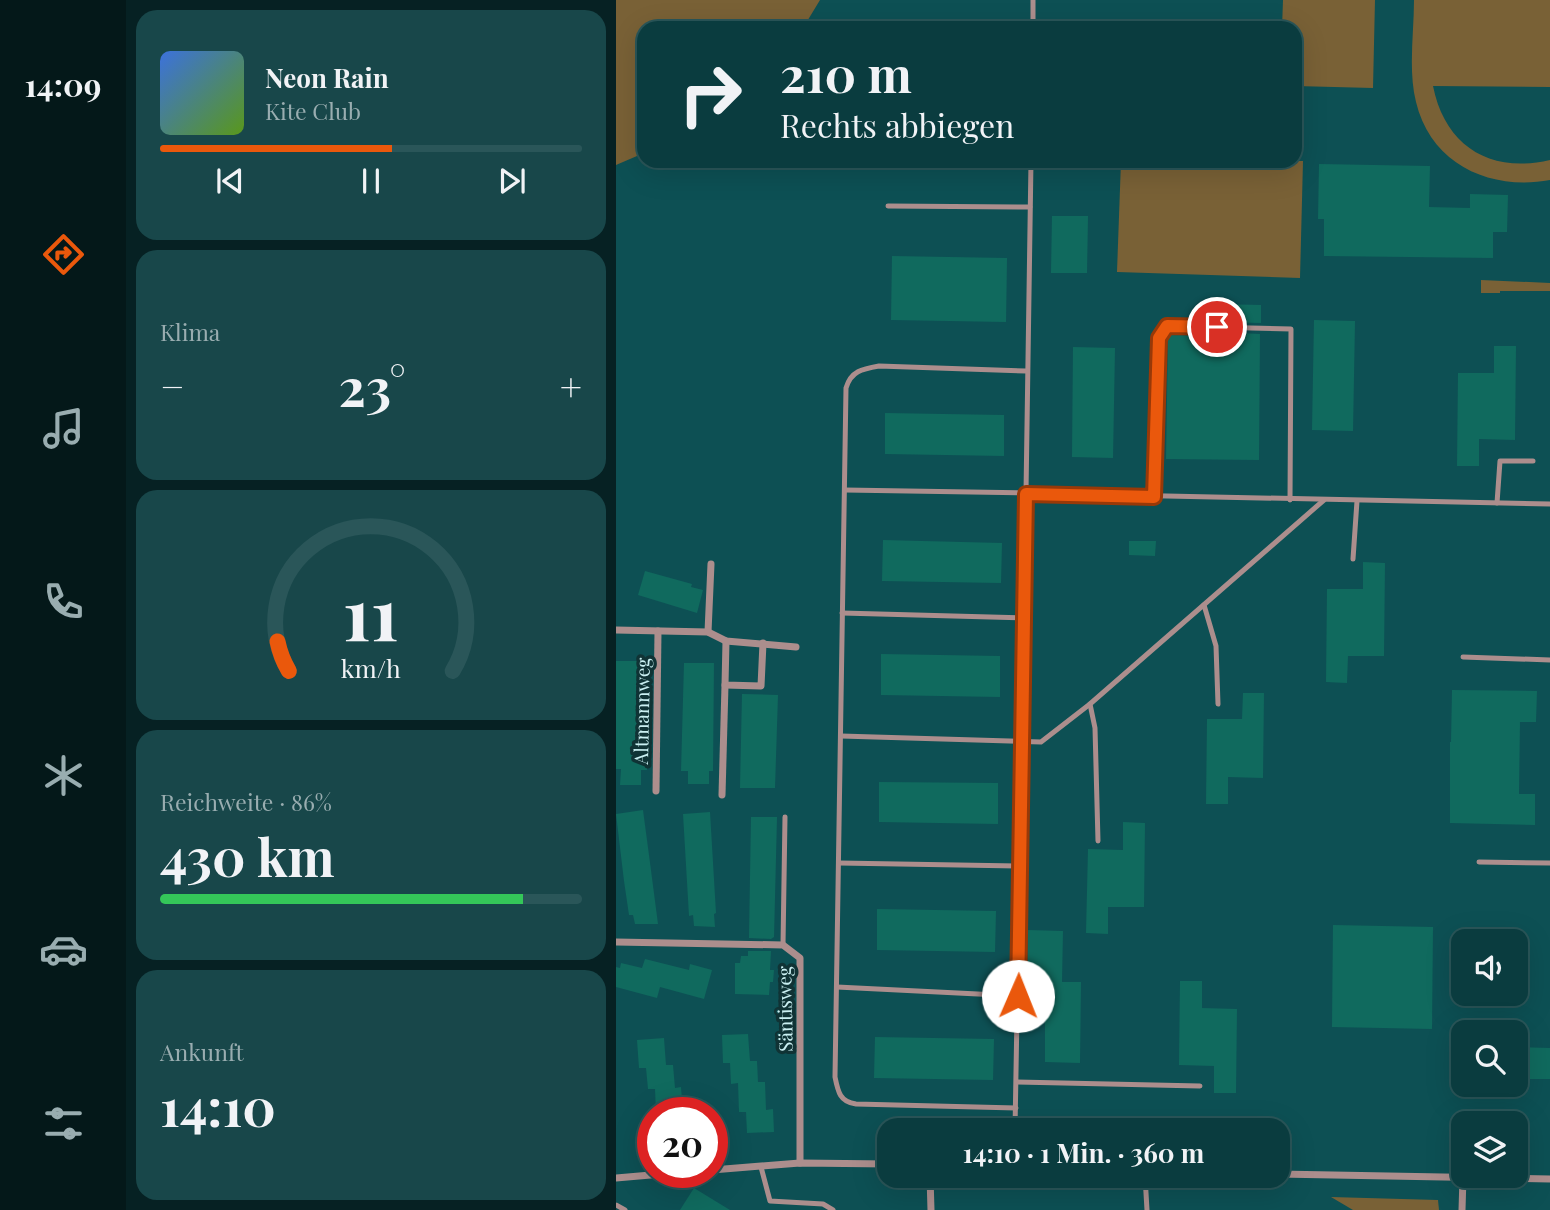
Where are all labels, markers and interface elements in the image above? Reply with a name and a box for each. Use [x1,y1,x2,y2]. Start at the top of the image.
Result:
text: 210 m [780,40,912,105]
icon: right [665,49,756,140]
text: Neon Rain [265,60,389,95]
text: 14:09 [25,62,101,105]
text: Kite Club [265,95,361,126]
text: Rechts abbiegen [780,103,1014,146]
icon: previous [211,162,249,200]
icon: pause [352,162,390,200]
icon: next [493,162,531,200]
icon: directions [39,230,88,279]
pin [1187,297,1247,357]
icon: arrive [1198,308,1236,346]
text: Klima [160,316,220,347]
text: 23° [339,351,406,420]
text: − [160,360,185,411]
text: + [560,360,582,411]
icon: music [39,404,88,453]
text: 11 [343,562,399,659]
icon: phone [39,577,88,626]
text: km/h [341,651,401,684]
street label: Altmannweg [627,657,655,766]
icon: climate [39,751,88,800]
text: Reichweite · 86% [160,786,332,817]
text: 430 km [160,821,334,890]
icon: car [39,925,88,974]
map controls [1451,929,1528,1188]
button: sound [1451,929,1528,1006]
position arrow [981,959,1055,1033]
street label: Säntisweg [770,966,798,1052]
button: search [1451,1020,1528,1097]
text: Ankunft [160,1036,244,1067]
text: 14:10 [160,1071,276,1140]
speed limit sign: 20 [637,1097,728,1188]
icon: filters [39,1099,88,1148]
button: layers [1451,1111,1528,1188]
text: 14:10 · 1 Min. · 360 m [963,1135,1204,1170]

